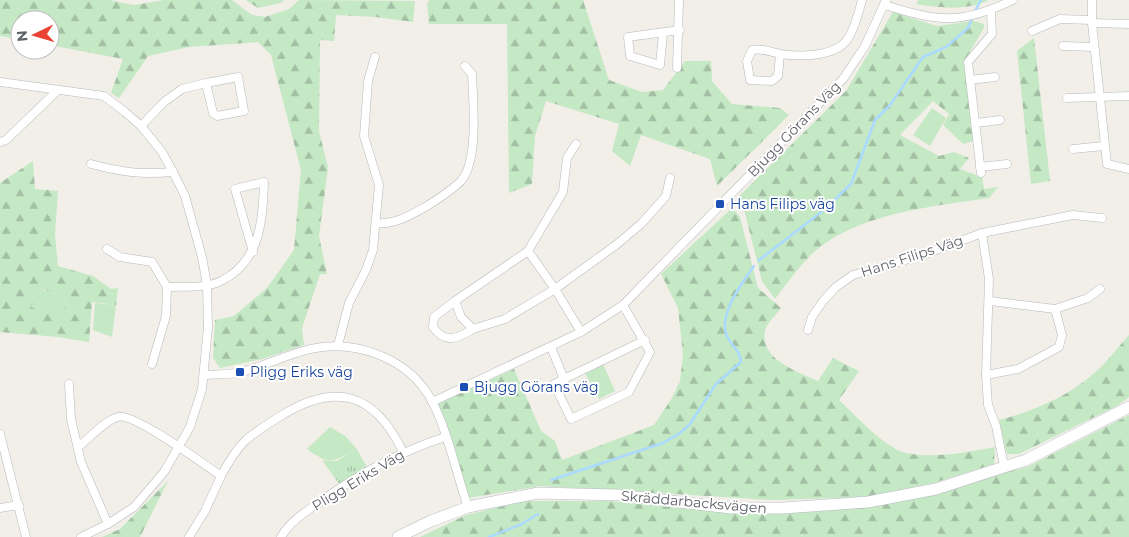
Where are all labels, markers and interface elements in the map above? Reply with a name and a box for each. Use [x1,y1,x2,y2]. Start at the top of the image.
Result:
north arrow [10,10,60,60]
text: N [13,30,32,43]
street label: Bjugg Görans Väg [744,77,844,181]
place label: Hans Filips väg [730,195,835,213]
marker: Hans Filips väg [714,198,726,210]
street label: Hans Filips Väg [859,231,965,281]
place label: Pligg Eriks väg [250,363,353,381]
marker: Pligg Eriks väg [234,366,246,378]
place label: Bjugg Görans väg [474,378,599,396]
marker: Bjugg Görans väg [458,381,470,393]
street label: Pligg Eriks Väg [309,445,407,515]
street label: Skräddarbacksvägen [620,487,768,517]

